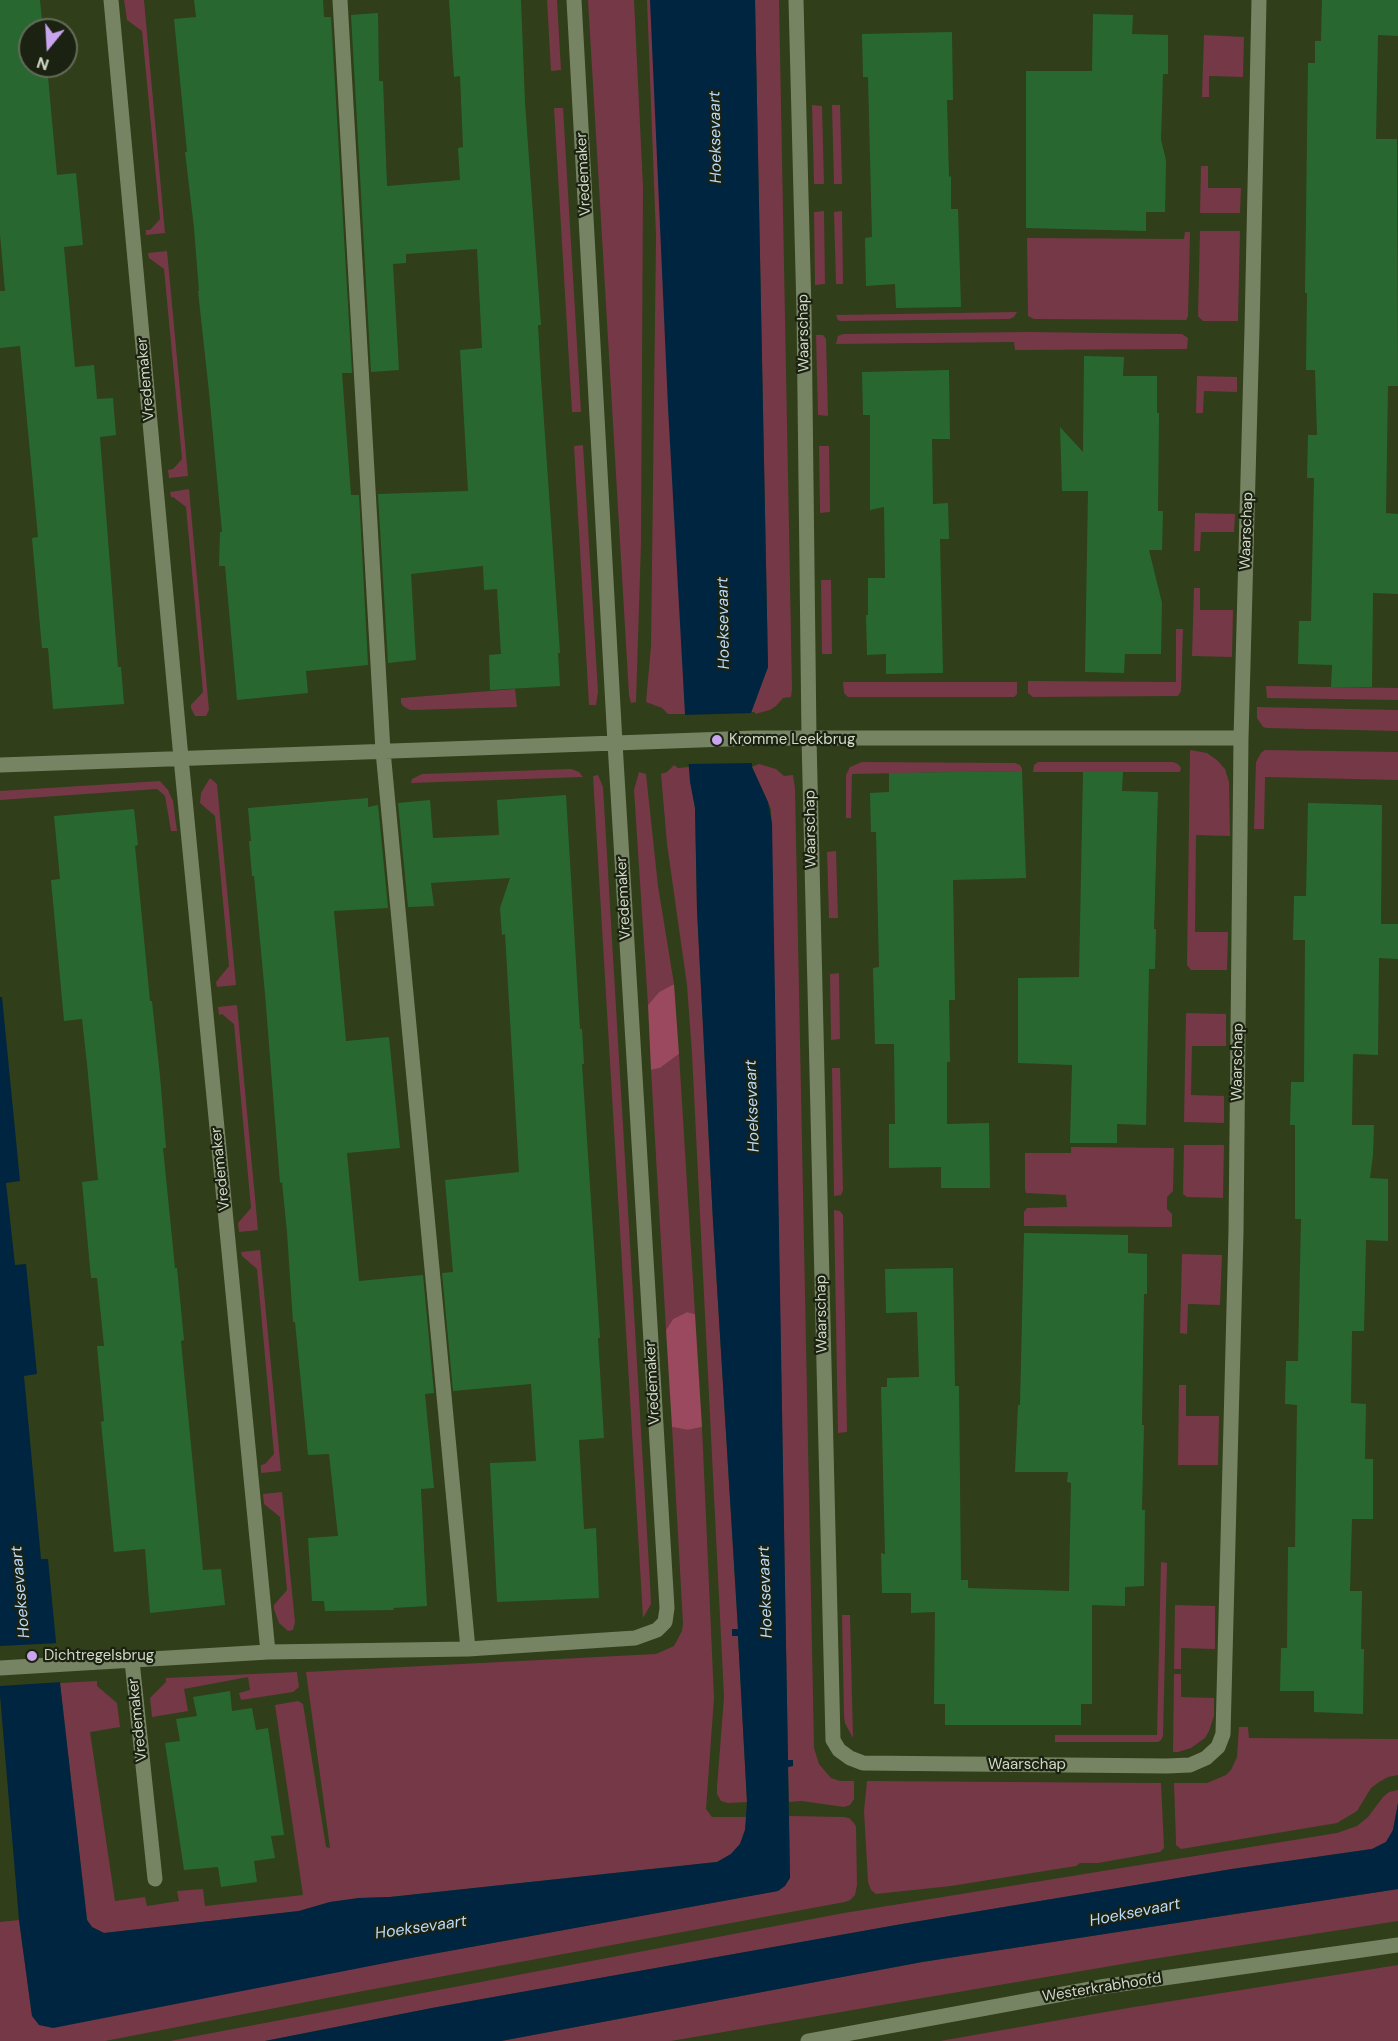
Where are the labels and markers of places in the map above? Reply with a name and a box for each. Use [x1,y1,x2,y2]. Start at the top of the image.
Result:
place label: Kromme Leekbrug [729,731,855,749]
marker: Kromme Leekbrug [710,733,724,747]
place label: Dichtregelsbrug [44,1647,154,1665]
marker: Dichtregelsbrug [25,1649,39,1663]

